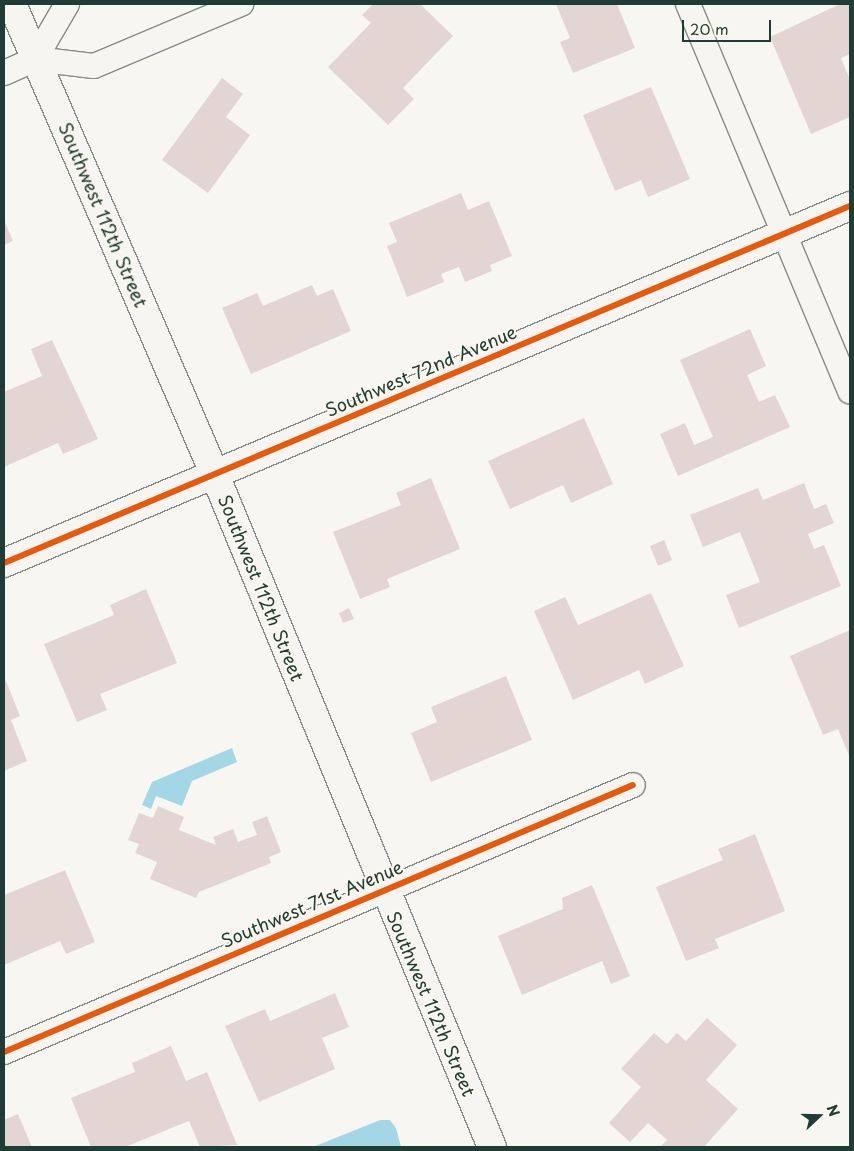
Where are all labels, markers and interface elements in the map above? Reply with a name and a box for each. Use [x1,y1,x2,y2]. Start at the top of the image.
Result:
scale bar [684,10,773,42]
text: 20 m [690,17,729,40]
street label: Southwest 112th Street [54,119,152,311]
street label: Southwest 72nd Avenue [322,321,520,421]
street label: Southwest 112th Street [213,491,309,685]
street label: Southwest 71st Avenue [217,856,407,952]
street label: Southwest 112th Street [382,908,480,1100]
north arrow [794,1091,844,1141]
text: N [822,1102,845,1119]

